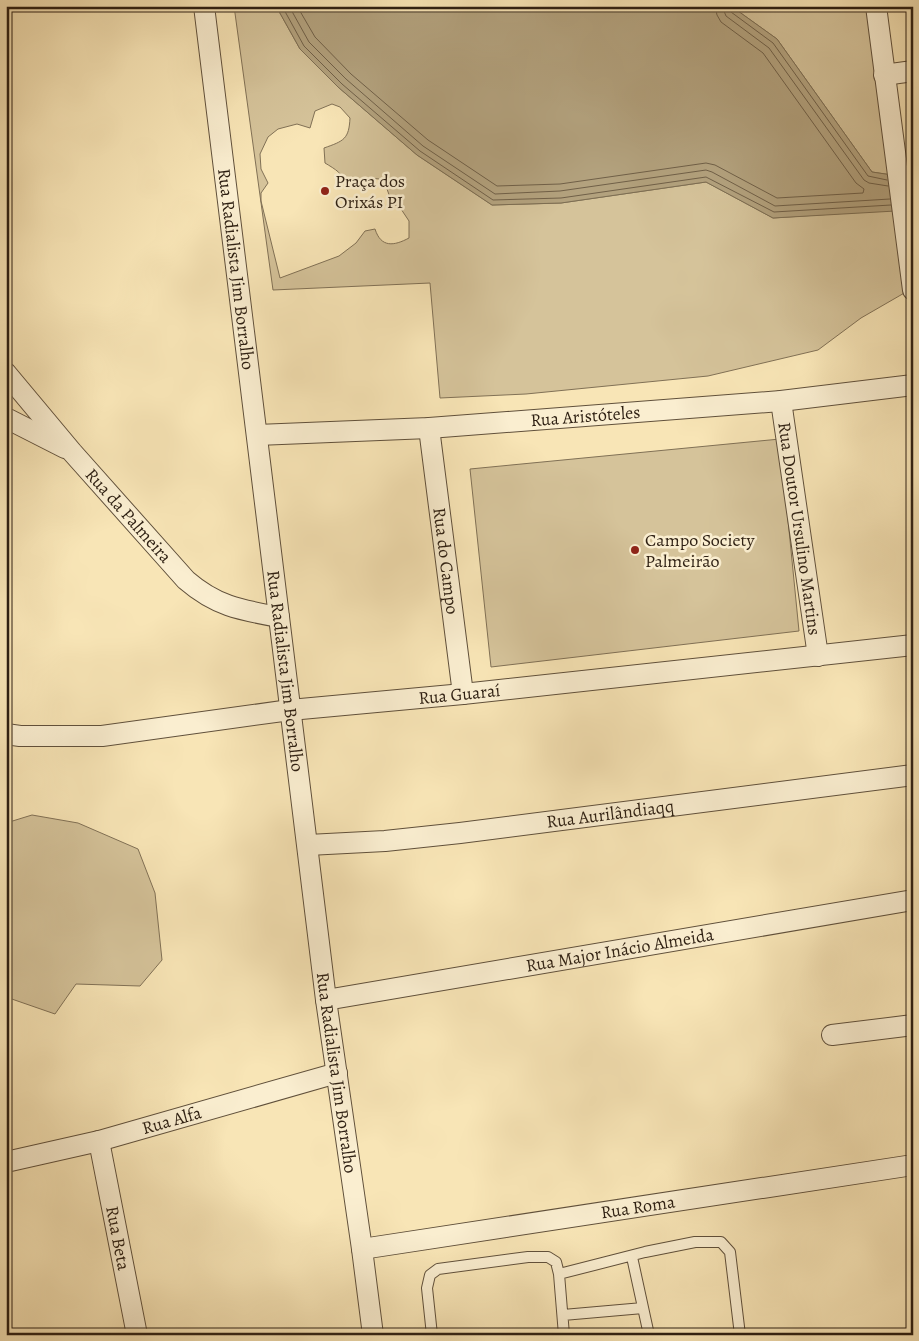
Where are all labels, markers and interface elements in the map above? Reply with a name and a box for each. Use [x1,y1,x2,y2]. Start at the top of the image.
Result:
street label: Rua Radialista Jim Borralho [212,167,261,371]
place label: Praça dos Orixás PI [335,169,405,214]
marker: Praça dos Orixás PI [319,185,331,197]
street label: Rua Aristóteles [530,400,641,432]
street label: Rua Doutor Ursulino Martins [772,420,827,637]
street label: Rua da Palmeira [80,463,178,569]
street label: Rua do Campo [427,506,465,616]
place label: Campo Society Palmeirão [645,528,756,573]
marker: Campo Society Palmeirão [629,544,641,556]
street label: Rua Radialista Jim Borralho [261,569,310,773]
street label: Rua Guaraí [417,678,501,710]
street label: Rua Aurilândiaqq [545,794,675,834]
street label: Rua Major Inácio Almeida [524,922,716,978]
street label: Rua Radialista Jim Borralho [311,971,363,1175]
street label: Rua Alfa [139,1100,205,1140]
street label: Rua Roma [599,1189,677,1224]
street label: Rua Beta [100,1204,136,1273]

